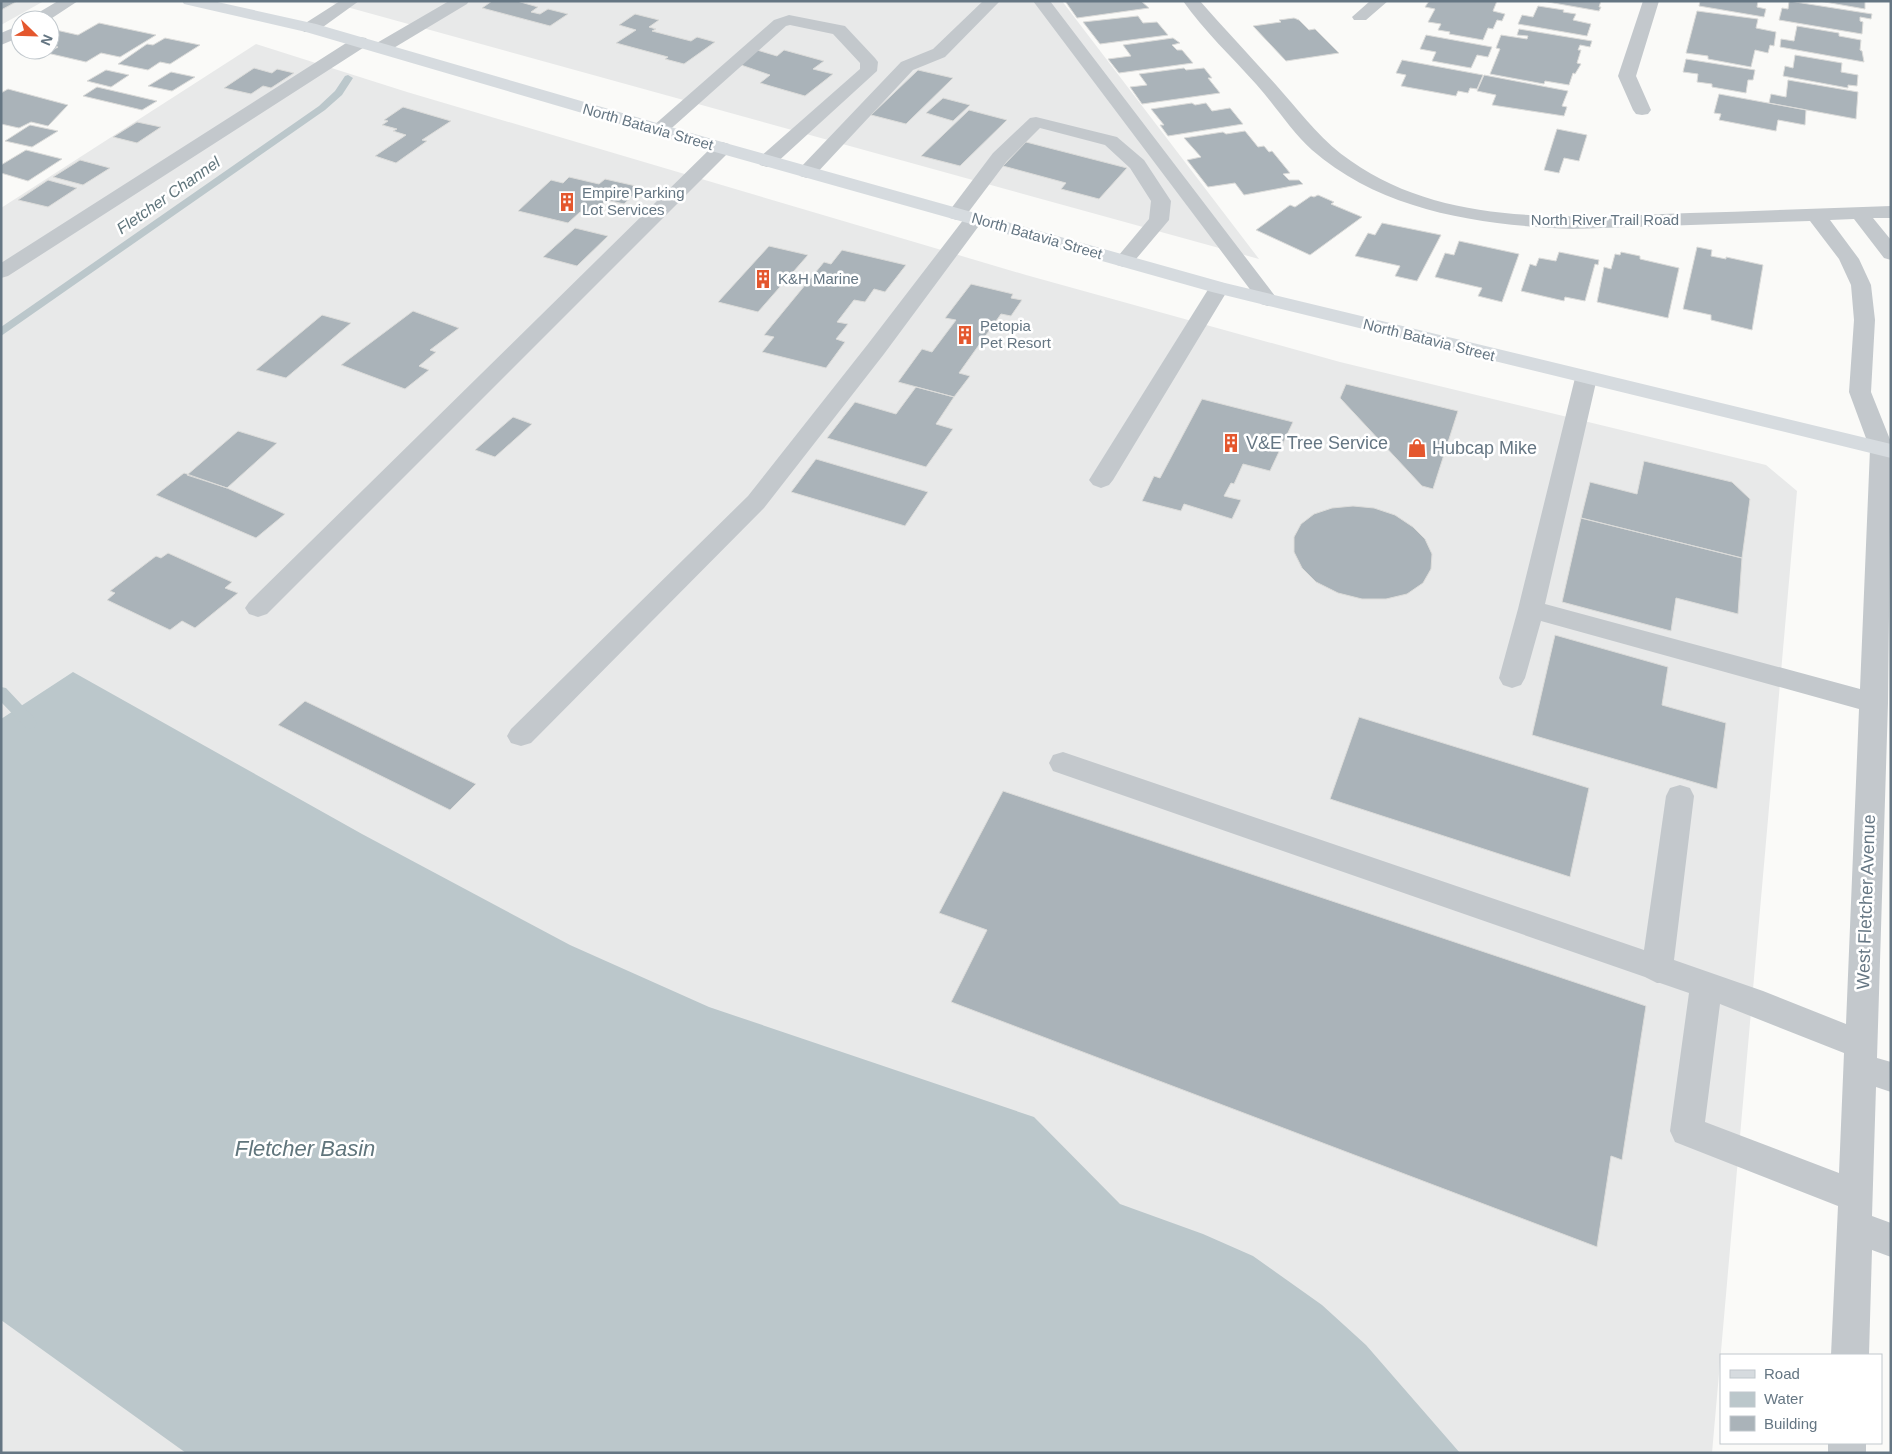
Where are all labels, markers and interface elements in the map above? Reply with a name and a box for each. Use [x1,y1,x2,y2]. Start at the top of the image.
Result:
north arrow [10,10,60,60]
text: N [38,32,56,48]
street label: North Batavia Street [581,100,716,154]
water label: Fletcher Channel [114,153,223,237]
place label: Empire Parking Lot Services [582,184,685,218]
building icon: Empire Parking Lot Services [556,191,578,213]
street label: North Batavia Street [970,209,1105,263]
street label: North River Trail Road [1531,211,1679,228]
building icon: K&H Marine [752,268,774,290]
place label: K&H Marine [778,270,859,287]
street label: North Batavia Street [1362,315,1498,364]
place label: Petopia Pet Resort [980,317,1052,351]
building icon: Petopia Pet Resort [954,324,976,346]
building icon: V&E Tree Service [1220,432,1242,454]
place label: V&E Tree Service [1246,433,1388,453]
shop icon: Hubcap Mike [1406,437,1428,459]
place label: Hubcap Mike [1432,438,1537,458]
street label: West Fletcher Avenue [1853,814,1879,990]
water label: Fletcher Basin [235,1136,375,1161]
legend [1720,1354,1882,1444]
text: Road [1764,1365,1800,1382]
text: Water [1764,1390,1803,1407]
text: Building [1764,1415,1817,1432]

